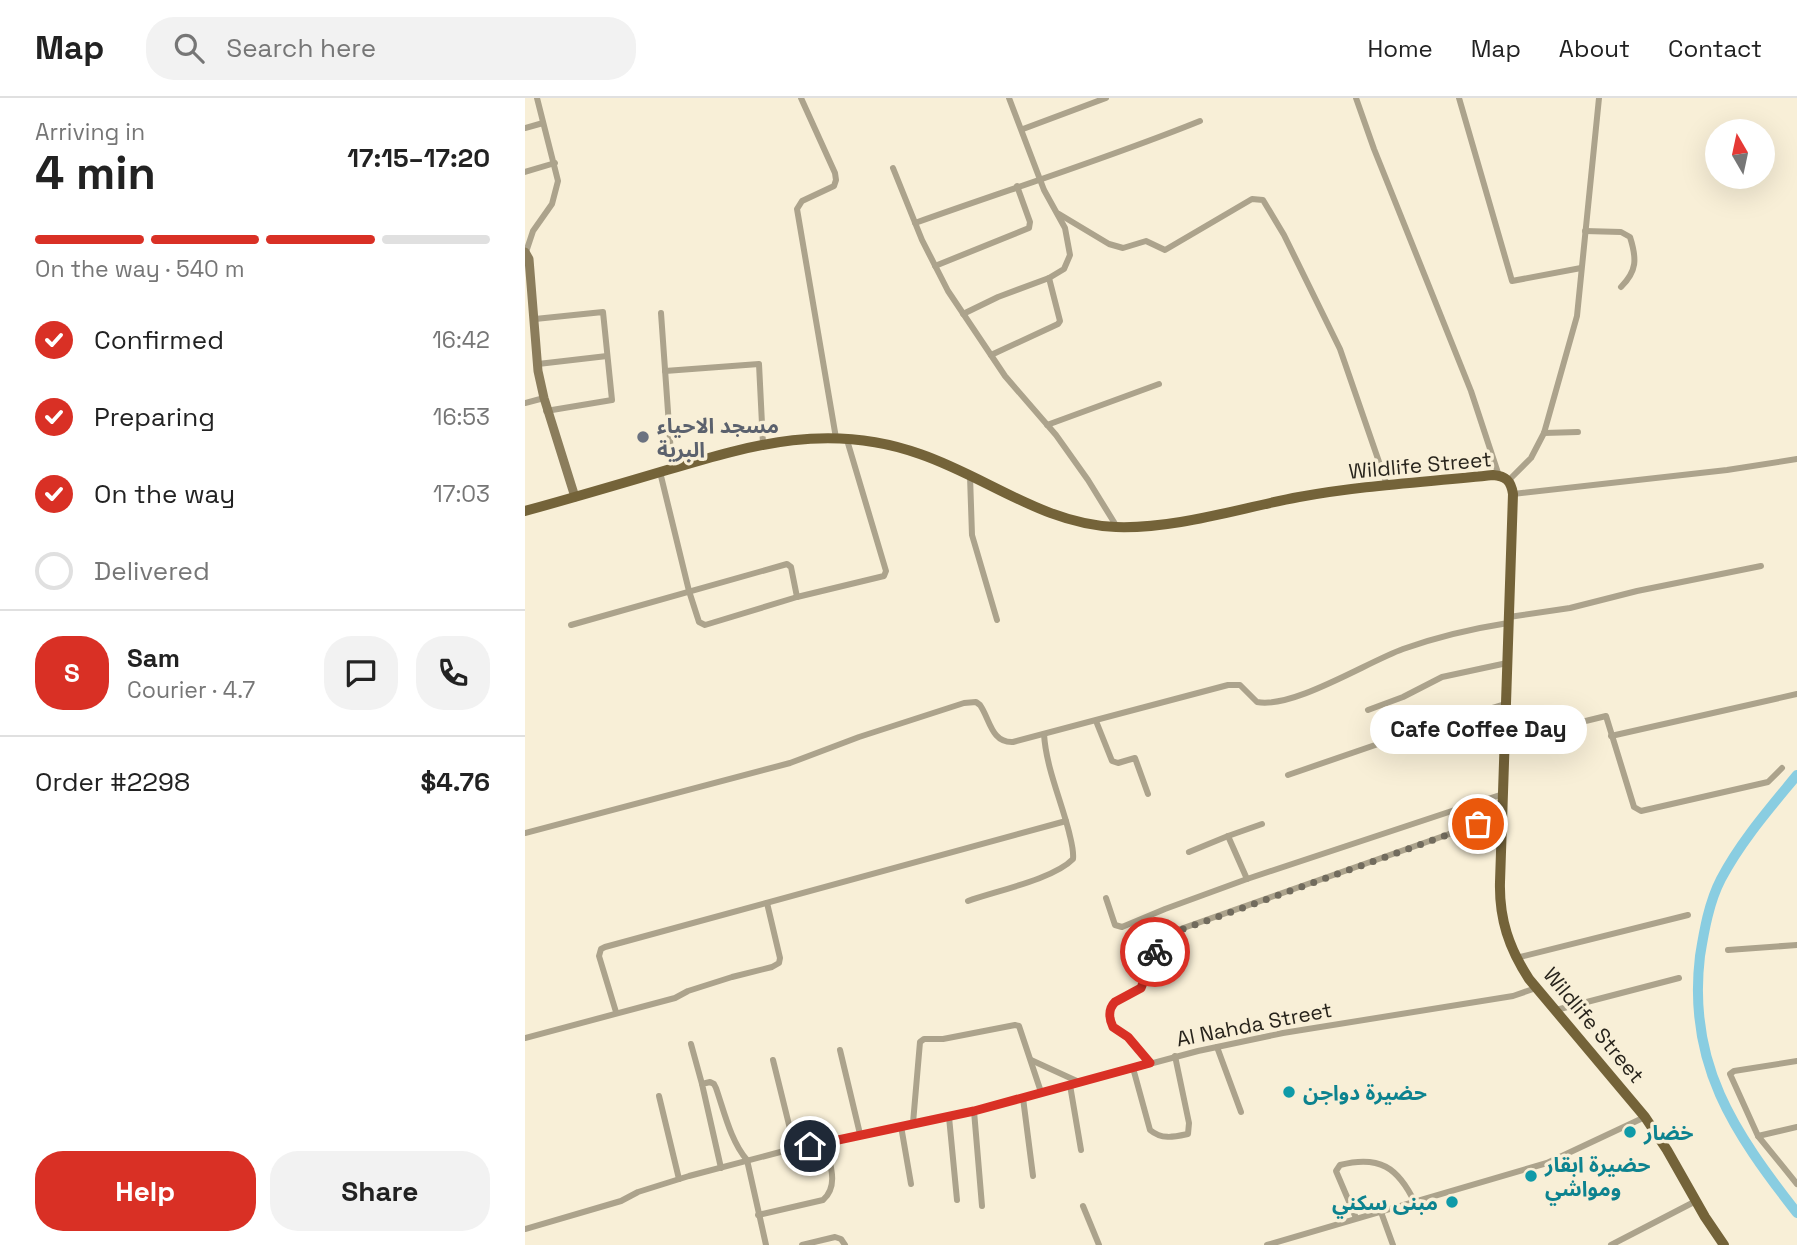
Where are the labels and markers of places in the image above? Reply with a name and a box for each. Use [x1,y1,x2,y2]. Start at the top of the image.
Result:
place label: مسجد الاحياء البرية [657,412,779,463]
marker: مسجد الاحياء البرية [635,429,651,445]
callout: Cafe Coffee Day [1369,705,1587,754]
pin [1448,794,1508,854]
place label: حضيرة دواجن [1303,1079,1427,1106]
marker: حضيرة دواجن [1281,1084,1297,1100]
pin [780,1116,840,1176]
place label: خضار [1643,1119,1694,1146]
marker: خضار [1622,1124,1638,1140]
place label: حضيرة ابقار ومواشي [1544,1151,1650,1205]
marker: حضيرة ابقار ومواشي [1523,1168,1539,1184]
place label: مبنى سكني [1332,1189,1438,1219]
marker: مبنى سكني [1444,1194,1460,1210]

